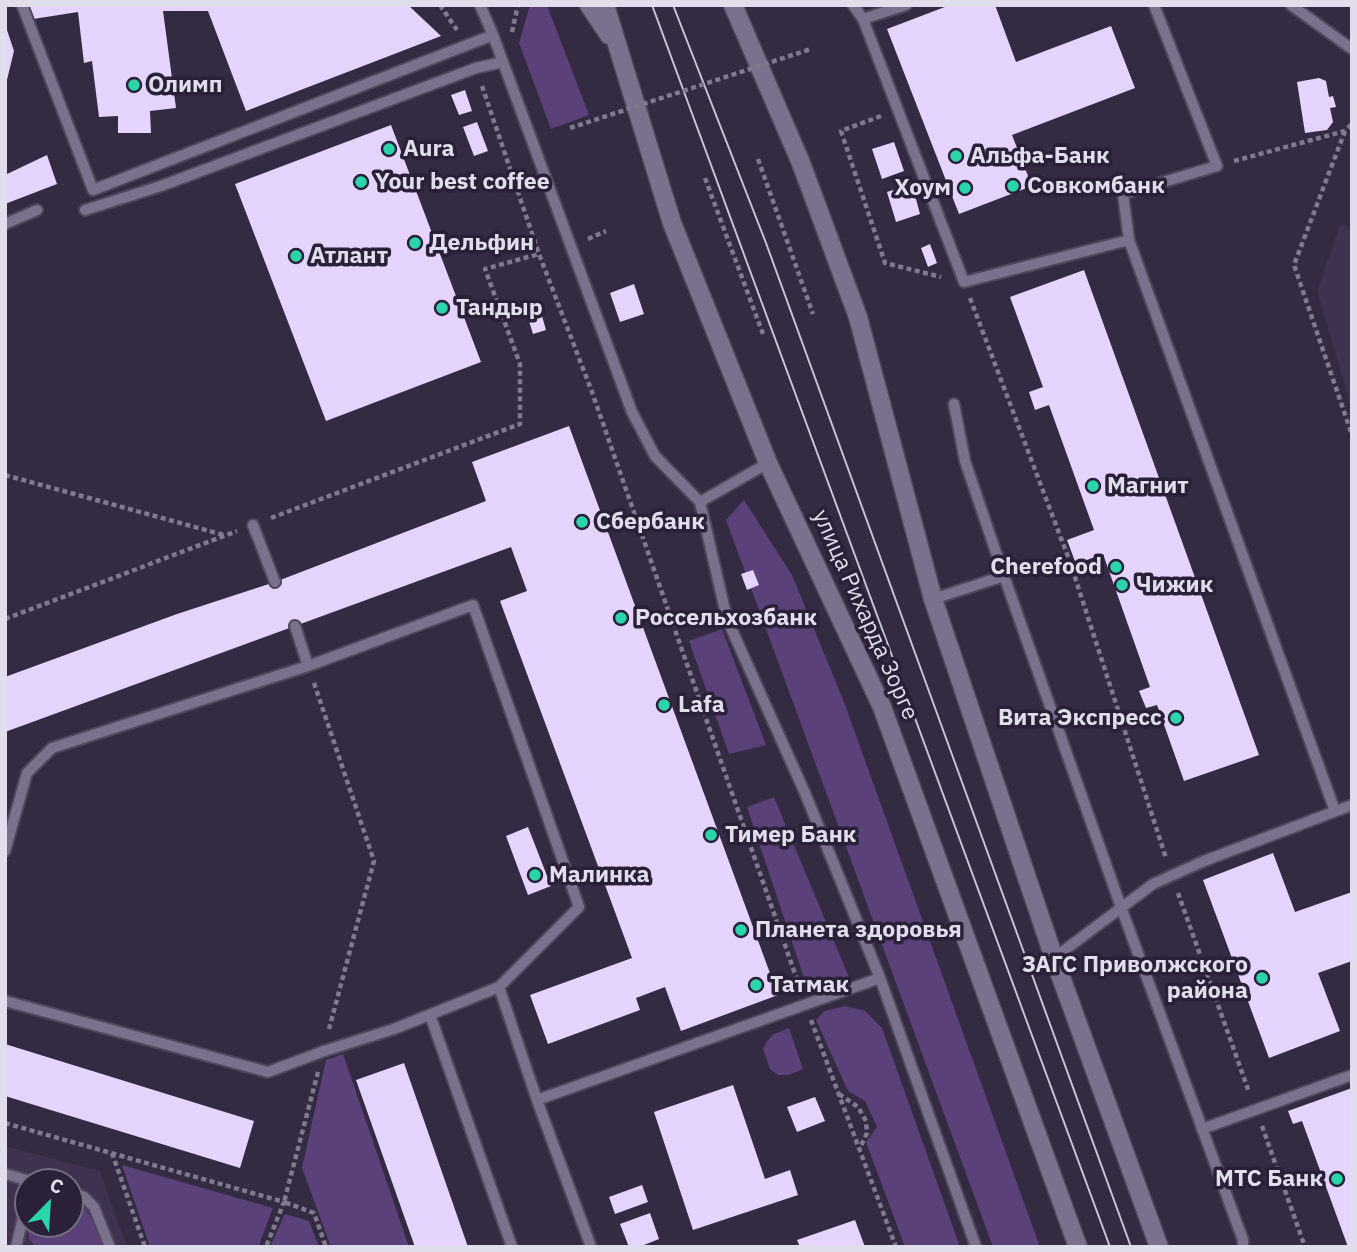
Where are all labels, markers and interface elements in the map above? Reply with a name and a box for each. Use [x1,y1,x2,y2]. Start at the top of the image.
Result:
place label: Олимп [148,71,223,99]
marker: Олимп [126,77,142,93]
place label: Aura [403,135,455,163]
marker: Aura [381,141,397,157]
place label: Альфа-Банк [970,142,1110,170]
marker: Альфа-Банк [948,148,964,164]
place label: Your best coffee [375,168,550,196]
place label: Совкомбанк [1027,172,1165,200]
marker: Your best coffee [353,174,369,190]
place label: Хоум [894,174,951,202]
marker: Совкомбанк [1005,178,1021,194]
marker: Хоум [957,180,973,196]
place label: Дельфин [429,229,534,257]
marker: Дельфин [407,235,423,251]
place label: Атлант [310,242,388,270]
marker: Атлант [288,248,304,264]
place label: Тандыр [456,294,543,322]
marker: Тандыр [434,300,450,316]
place label: Магнит [1107,472,1189,500]
marker: Магнит [1085,478,1101,494]
street label: улица Рихарда Зорге [806,506,924,724]
place label: Сбербанк [596,508,705,536]
marker: Сбербанк [574,514,590,530]
place label: Cherefood [990,553,1102,581]
marker: Cherefood [1108,559,1124,575]
place label: Чижик [1136,571,1213,599]
marker: Чижик [1114,577,1130,593]
place label: Россельхозбанк [635,604,817,632]
marker: Россельхозбанк [613,610,629,626]
place label: Lafa [678,691,725,719]
marker: Lafa [656,697,672,713]
place label: Вита Экспресс [998,704,1162,732]
marker: Вита Экспресс [1168,710,1184,726]
place label: Тимер Банк [725,821,856,849]
marker: Тимер Банк [703,827,719,843]
place label: Малинка [549,861,650,889]
marker: Малинка [527,867,543,883]
place label: Планета здоровья [755,916,962,944]
marker: Планета здоровья [733,922,749,938]
place label: ЗАГС Приволжского района [1022,951,1248,1005]
marker: ЗАГС Приволжского района [1254,970,1270,986]
place label: Татмак [770,971,849,999]
marker: Татмак [748,977,764,993]
place label: МТС Банк [1215,1165,1323,1193]
north arrow [14,1168,84,1238]
marker: МТС Банк [1329,1171,1345,1187]
text: С [46,1172,67,1199]

